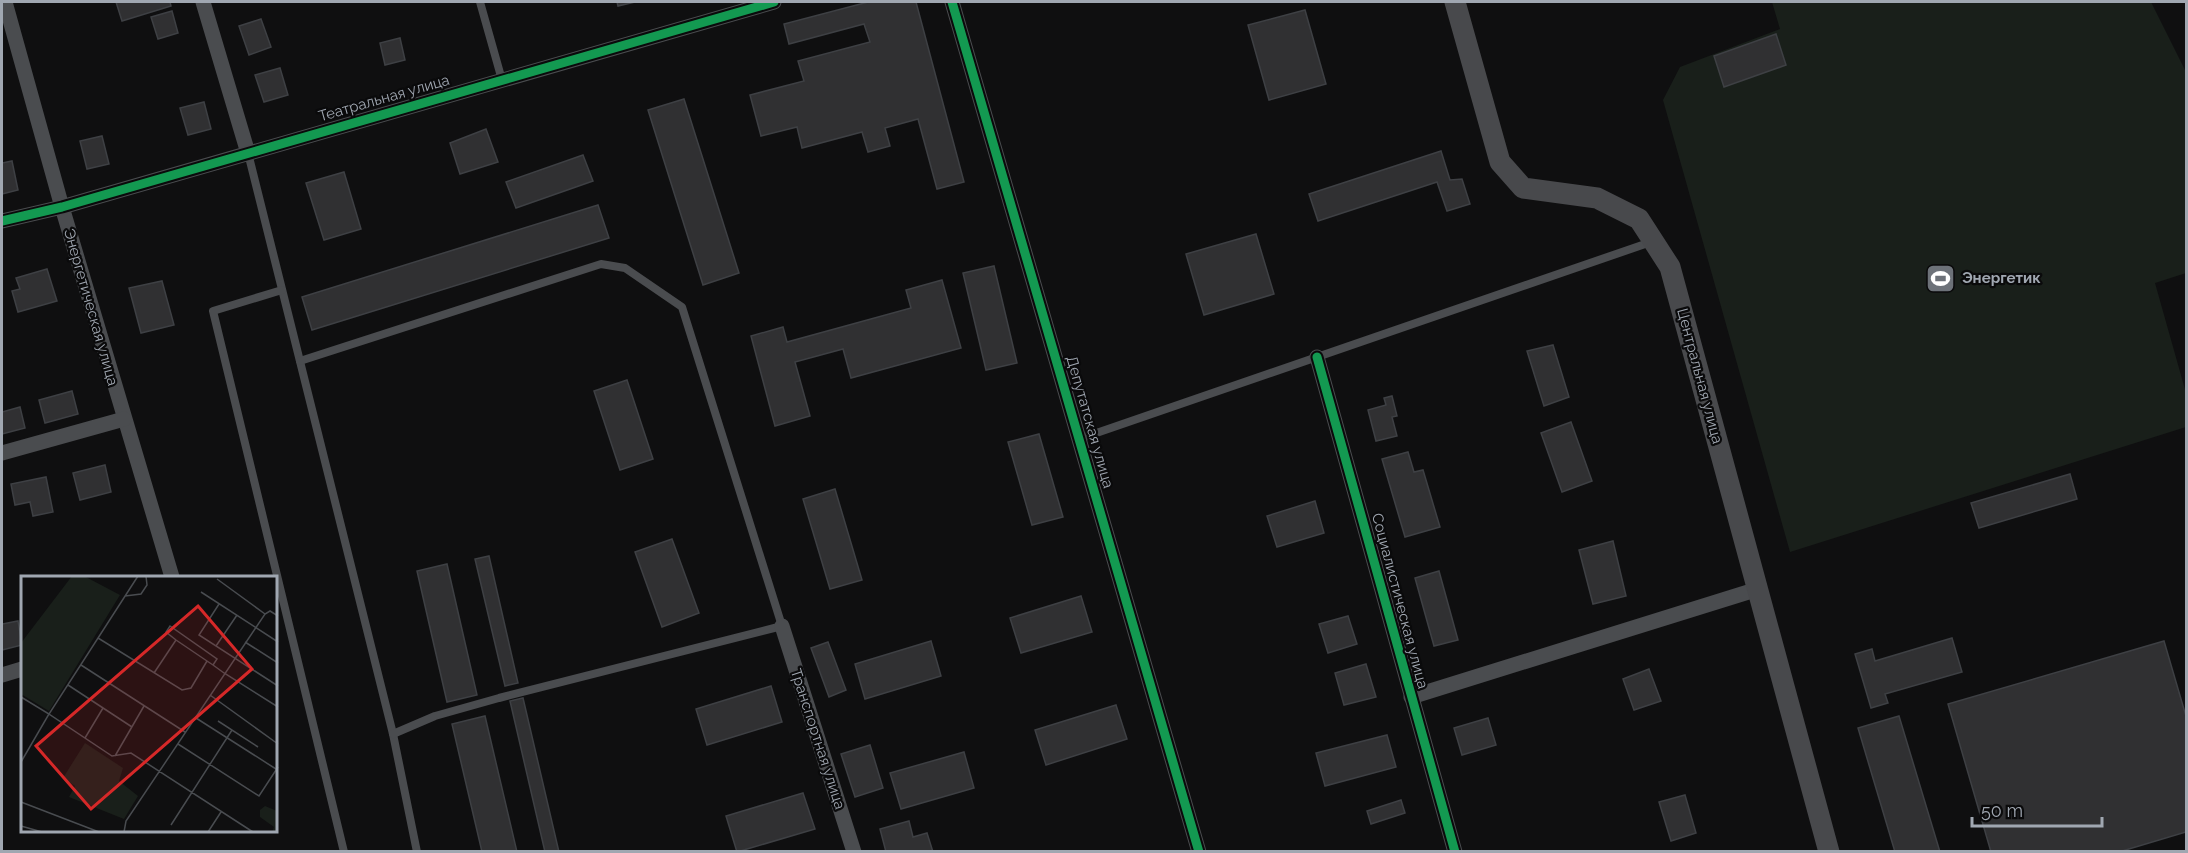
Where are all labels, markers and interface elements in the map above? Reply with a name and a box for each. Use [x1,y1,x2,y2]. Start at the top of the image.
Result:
street label: Театральная улица [316,71,452,125]
street label: Энергетическая улица [60,226,122,388]
sports icon: Энергетик [1925,262,1957,294]
place label: Энергетик [1962,269,2041,287]
street label: Центральная улица [1673,306,1727,446]
street label: Депутатская улица [1062,354,1118,490]
street label: Социалистическая улица [1368,511,1432,691]
inset map [21,576,278,832]
street label: Транспортная улица [787,666,849,812]
scale bar [1972,790,2102,828]
text: 50 m [1981,800,2023,821]

